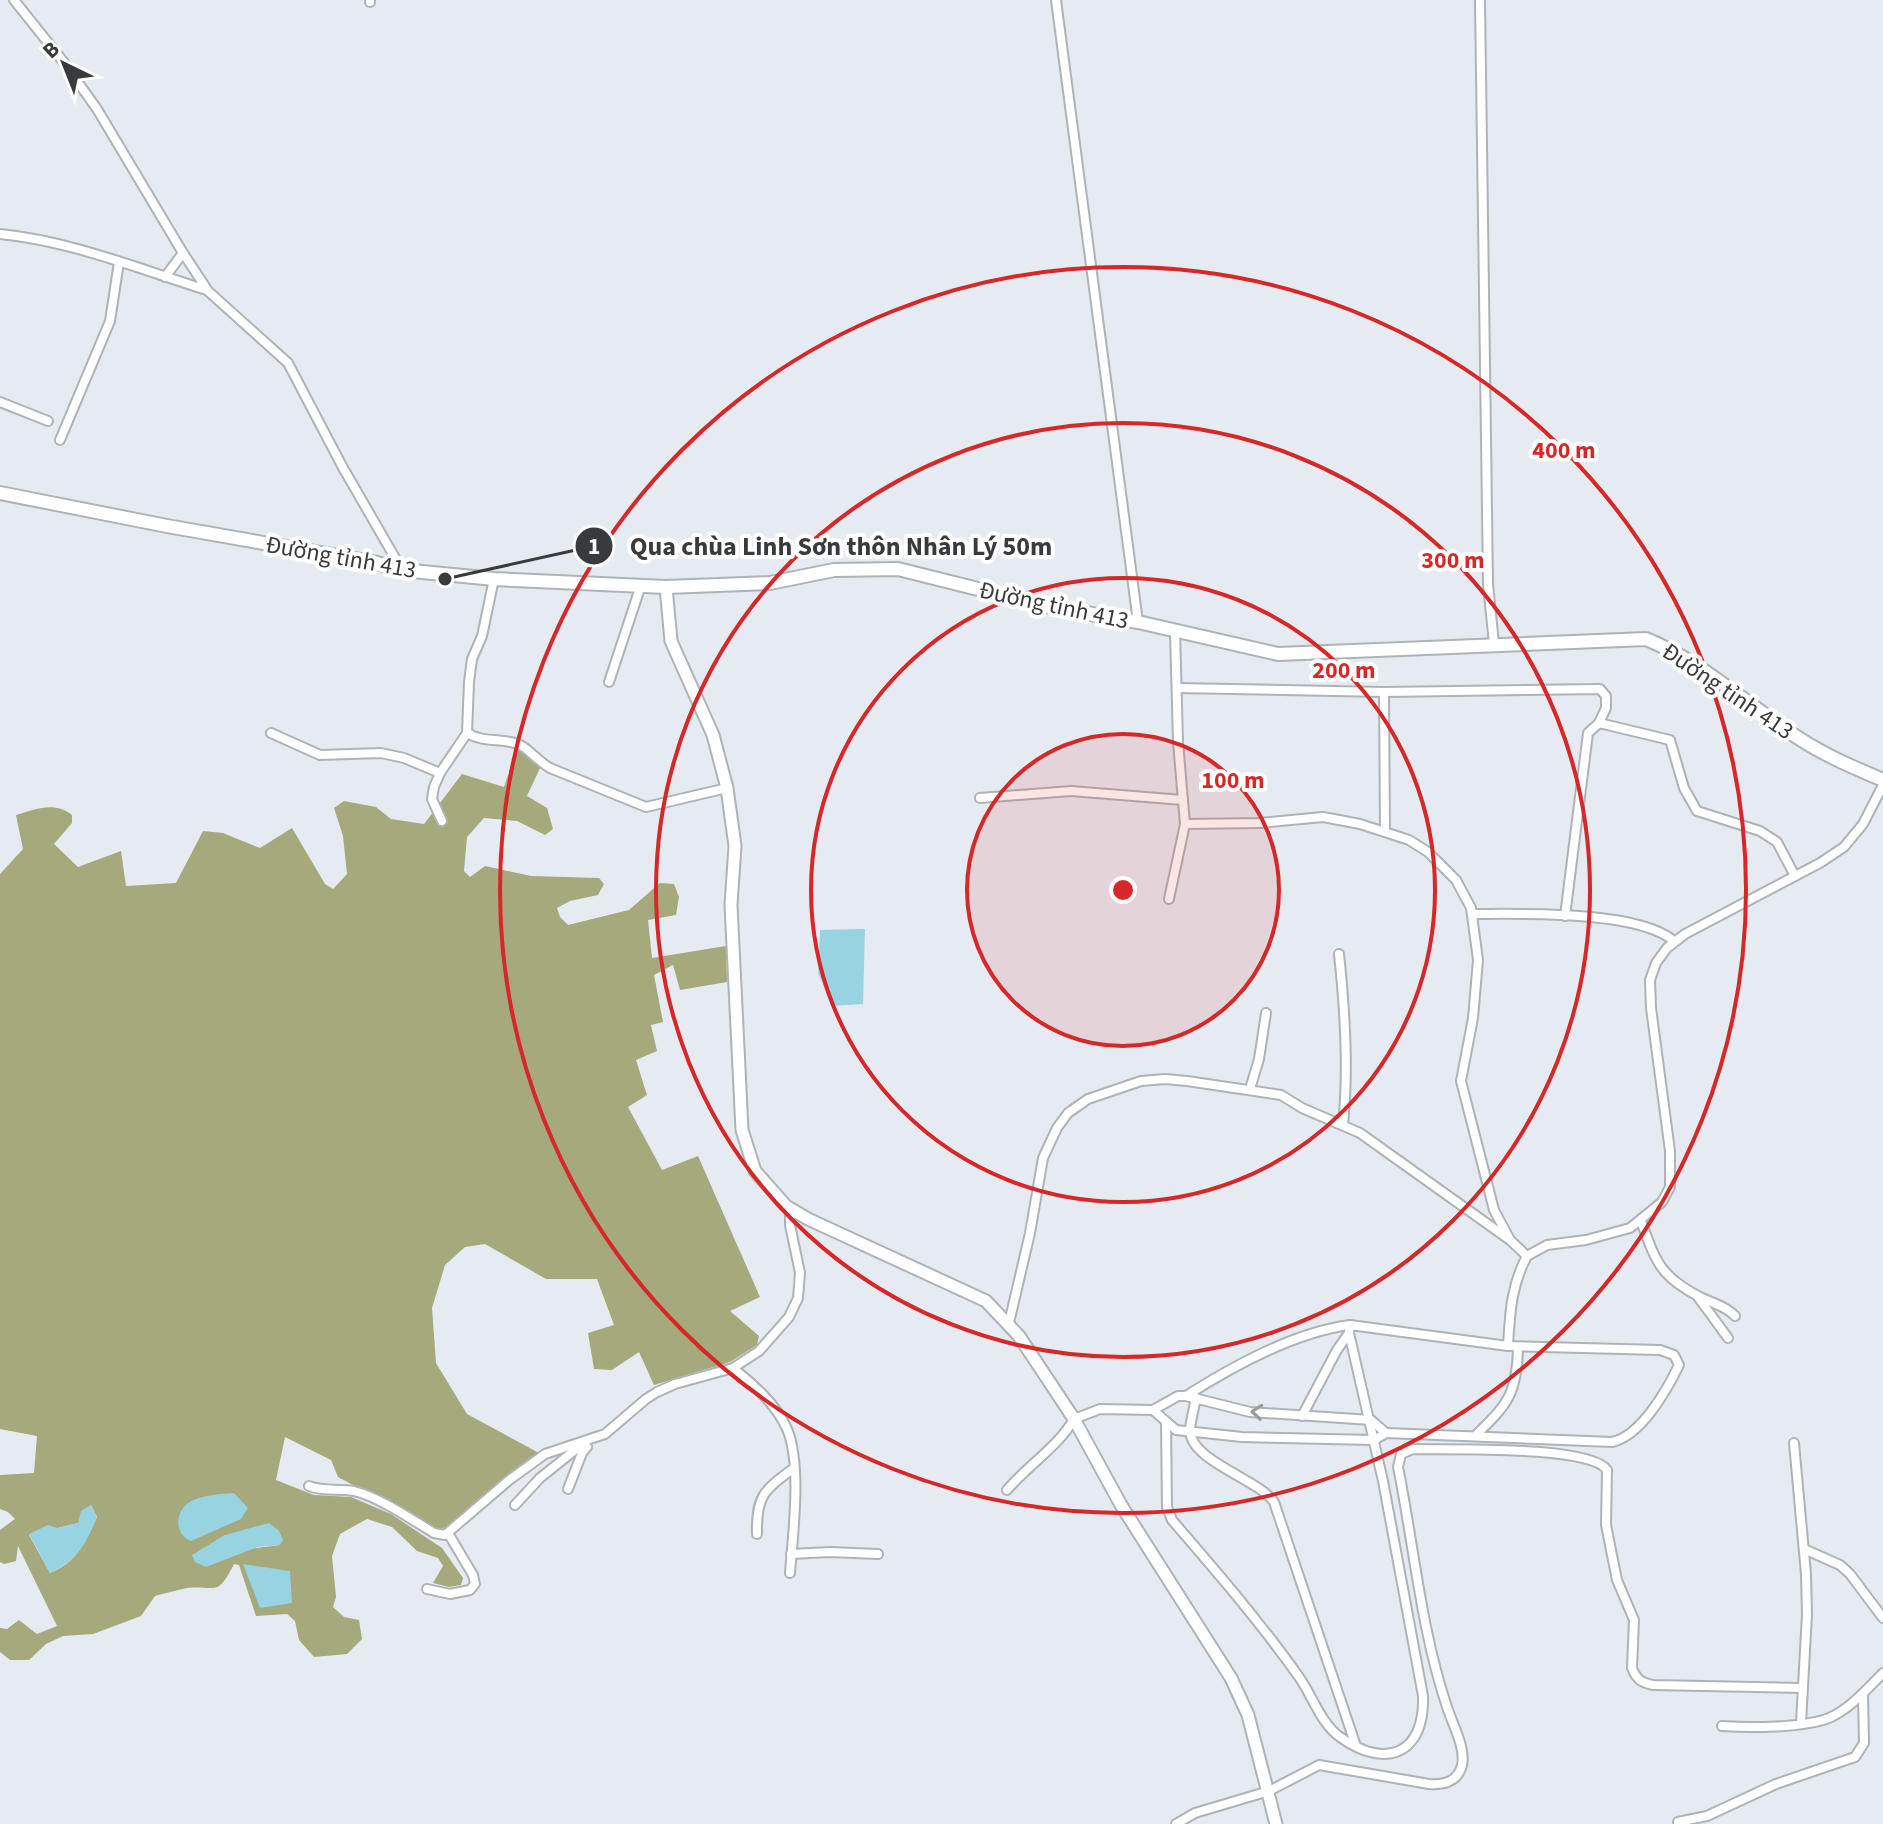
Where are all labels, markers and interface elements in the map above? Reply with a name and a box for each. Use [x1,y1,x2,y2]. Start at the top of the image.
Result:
north arrow [24,24,104,104]
text: B [35,34,67,66]
text: 400 m [1532,433,1596,468]
callout: Qua chùa Linh Sơn thôn Nhân Lý 50m [574,521,1069,571]
street label: Đường tỉnh 413 [263,527,419,588]
text: Qua chùa Linh Sơn thôn Nhân Lý 50m [630,528,1052,565]
text: 1 [588,529,600,564]
text: 300 m [1421,543,1485,578]
street label: Đường tỉnh 413 [976,573,1132,638]
street label: Đường tỉnh 413 [1655,634,1801,748]
text: 200 m [1312,653,1376,688]
text: 100 m [1201,763,1265,798]
centre of rings [1109,876,1137,904]
one-way arrow [1250,1404,1263,1421]

